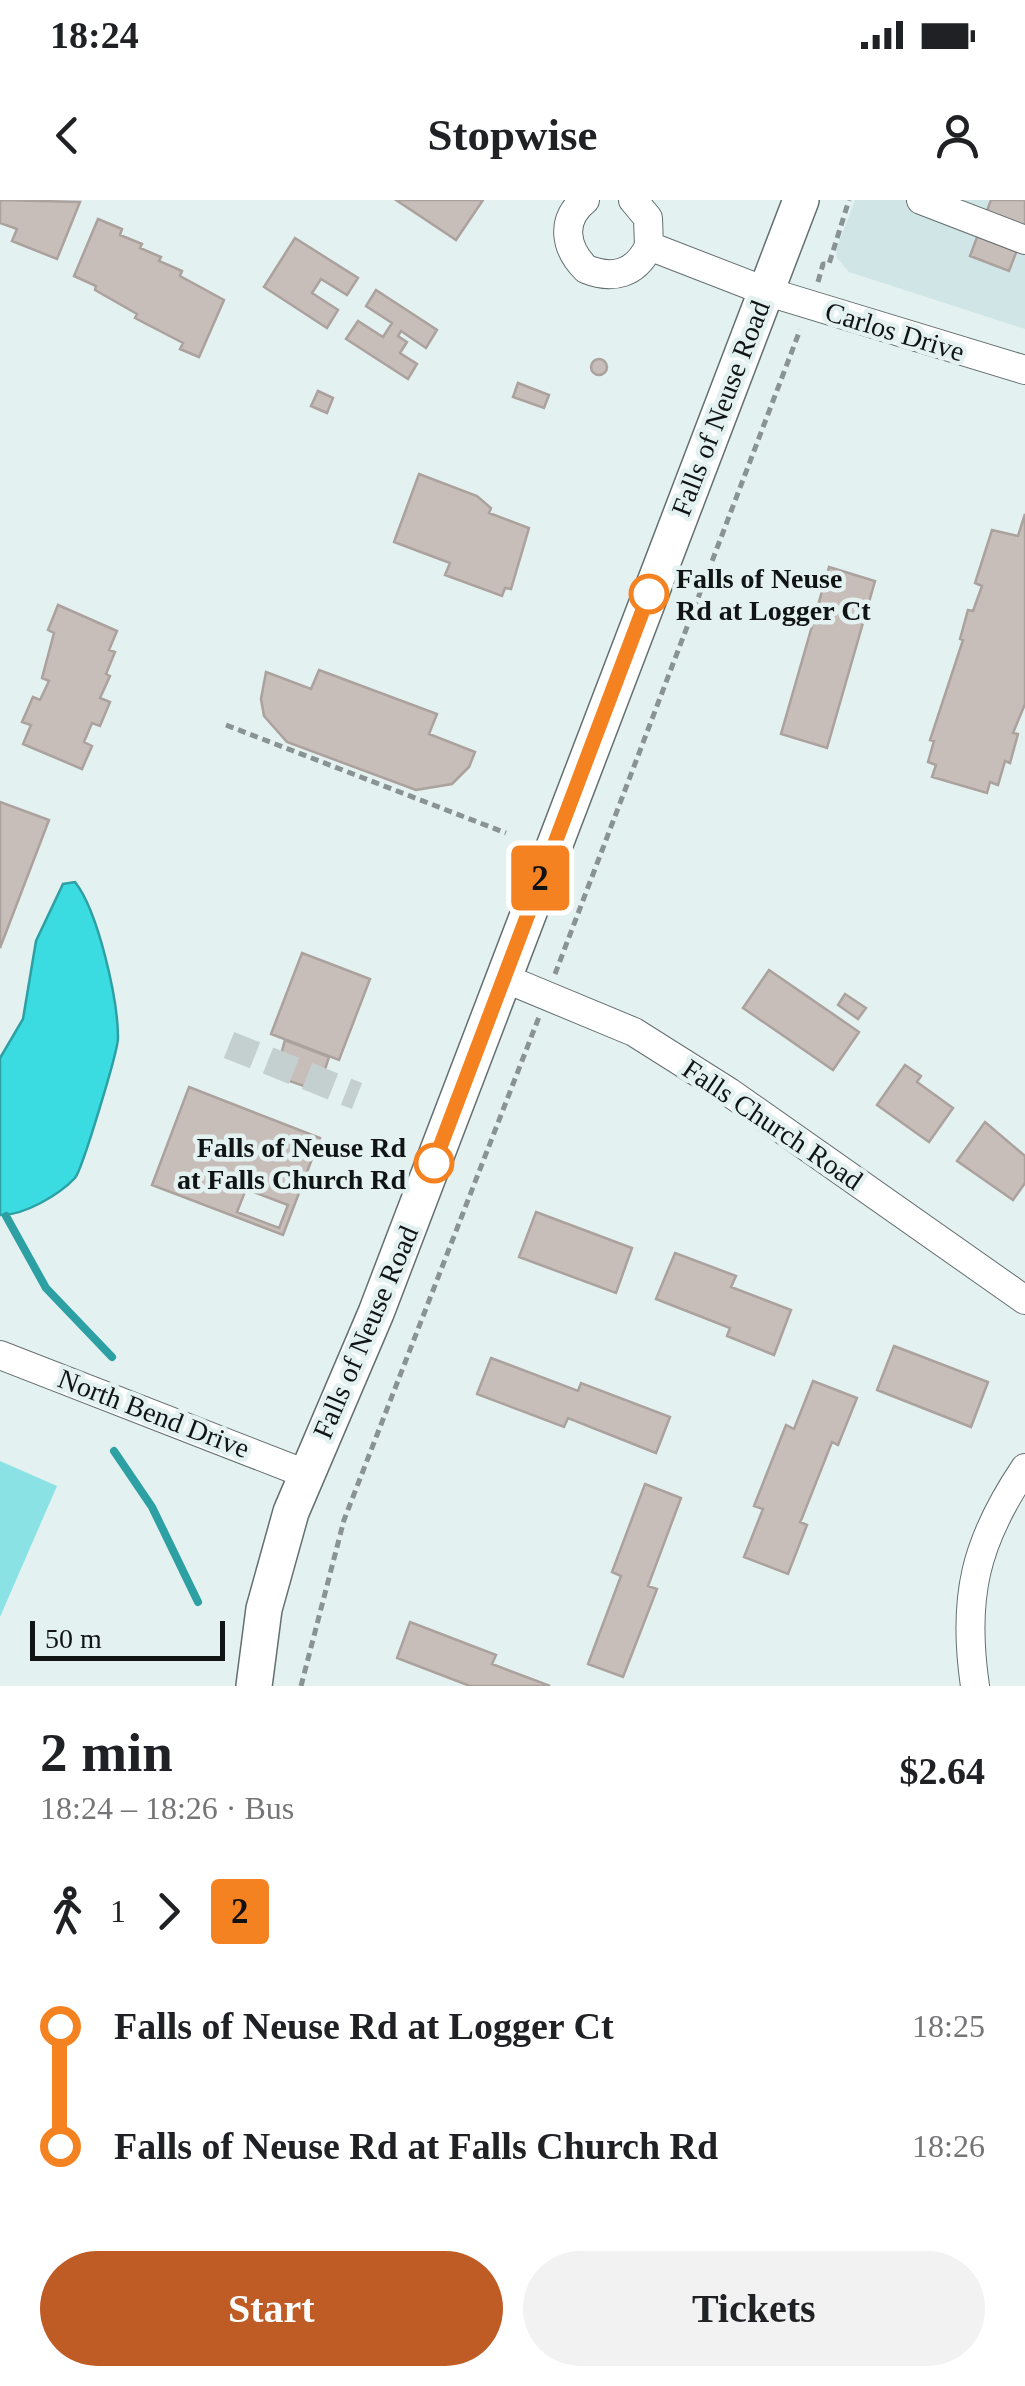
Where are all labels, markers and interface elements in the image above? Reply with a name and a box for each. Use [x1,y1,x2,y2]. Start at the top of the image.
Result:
text: 18:24 [50,14,139,56]
icon: back [40,108,95,163]
icon: person [930,108,985,163]
text: Stopwise [427,110,598,160]
street label: Falls of Neuse Road [665,296,776,520]
street label: Carlos Drive [822,296,968,367]
place label: Falls of Neuse Rd at Logger Ct [676,563,871,626]
marker: Falls of Neuse Rd at Logger Ct [630,575,668,613]
line badge: 2 [508,846,572,910]
text: 2 [531,859,549,898]
street label: Falls Church Road [677,1053,868,1196]
place label: Falls of Neuse Rd at Falls Church Rd [177,1132,406,1195]
marker: Falls of Neuse Rd at Falls Church Rd [415,1144,453,1182]
street label: Falls of Neuse Road [307,1221,424,1443]
street label: North Bend Drive [54,1363,254,1464]
scale bar [30,1616,225,1660]
text: 50 m [45,1623,102,1654]
text: 2 min [40,1722,173,1783]
text: $2.64 [900,1750,985,1792]
text: 18:24 – 18:26 · Bus [40,1790,294,1826]
icon: walk [40,1884,95,1939]
icon: forward [141,1884,196,1939]
text: 2 [231,1892,249,1931]
text: 1 [110,1893,126,1929]
text: Falls of Neuse Rd at Logger Ct [114,2005,614,2047]
text: 18:25 [912,2008,985,2044]
text: Falls of Neuse Rd at Falls Church Rd [114,2125,718,2167]
text: 18:26 [912,2128,985,2164]
button: Start [40,2251,503,2366]
button: Tickets [523,2251,985,2366]

